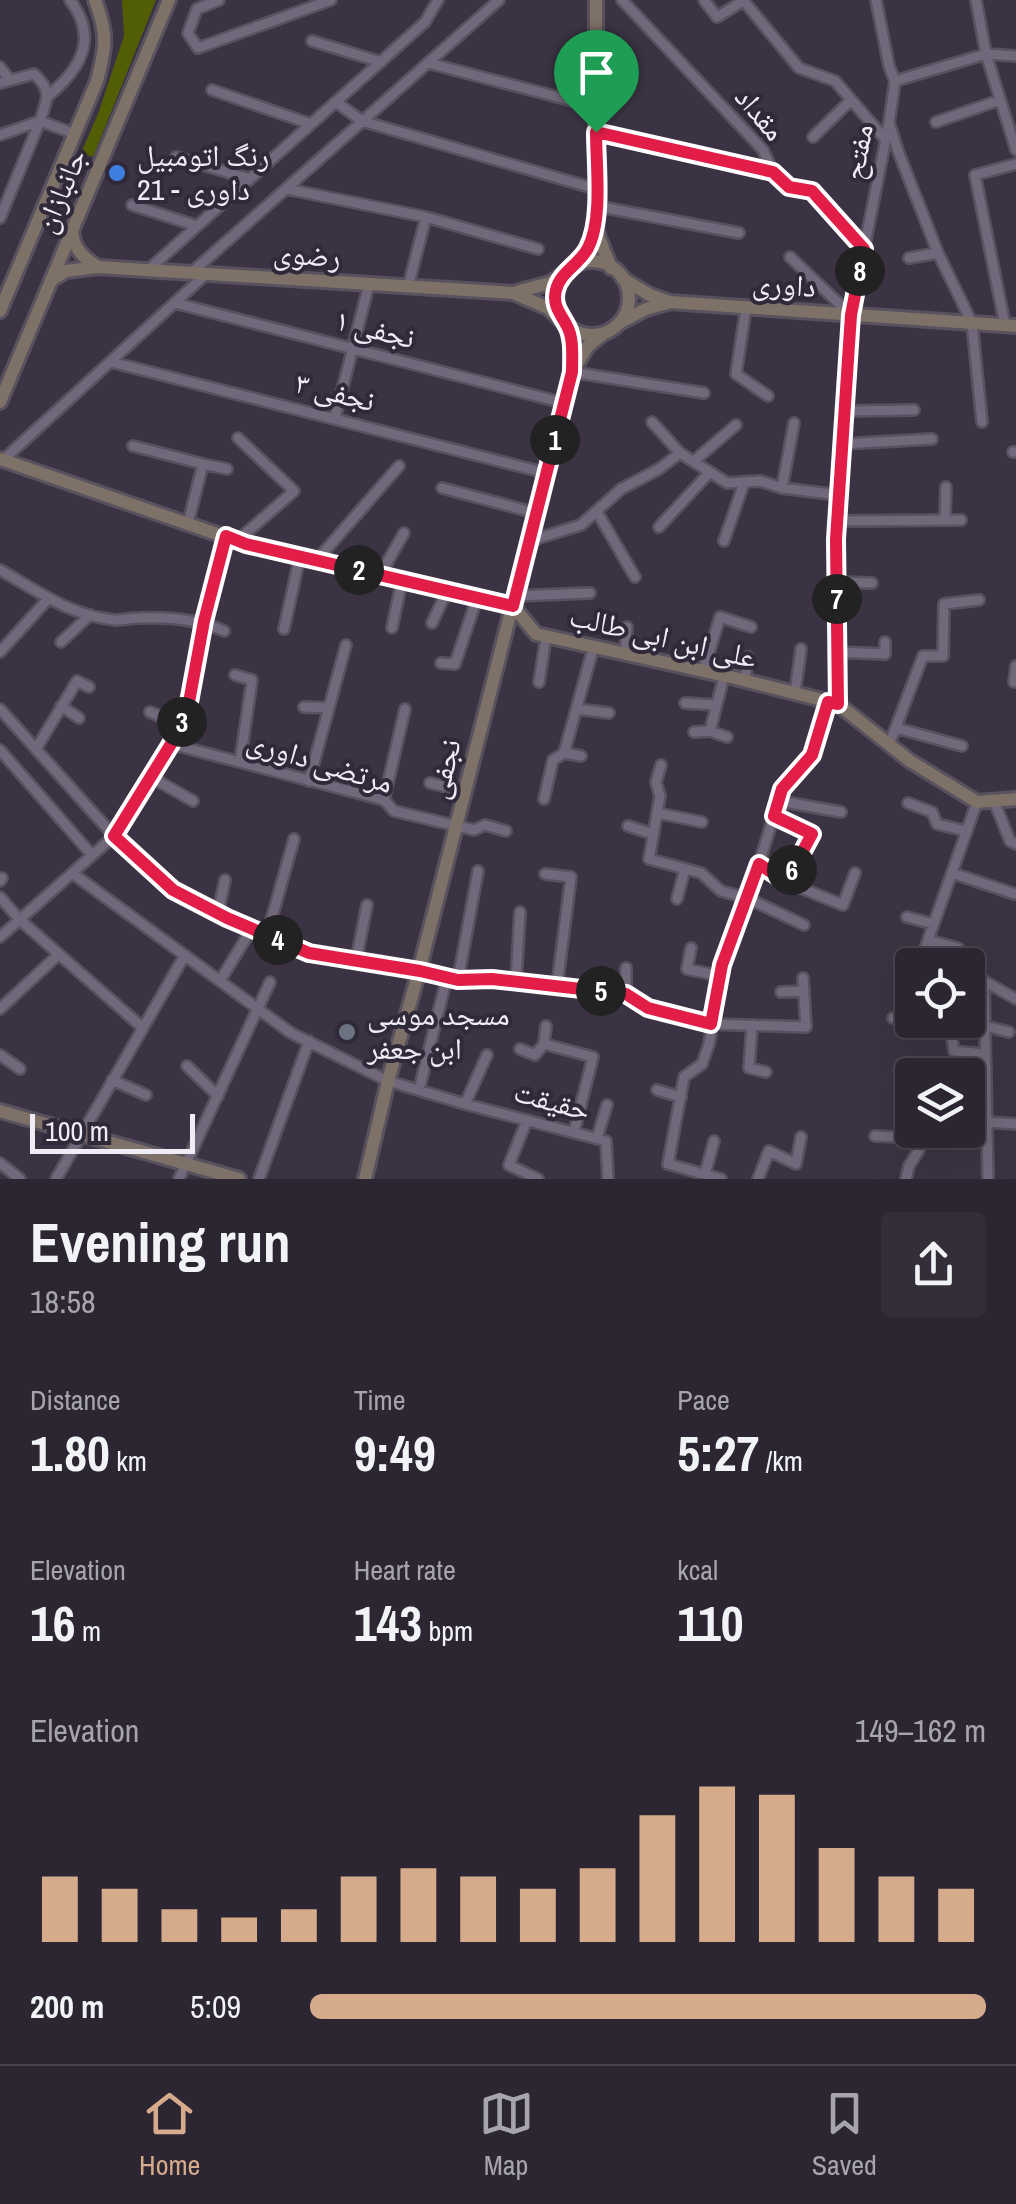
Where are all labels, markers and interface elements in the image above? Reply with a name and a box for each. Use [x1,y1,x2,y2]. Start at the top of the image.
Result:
pin [554,30,639,133]
icon: arrive [569,45,624,100]
street label: مقداد [726,78,795,149]
street label: مفتح [832,120,882,183]
place label: رنگ اتومبیل 21 - داوری [137,135,269,209]
street label: جانبازان [25,142,96,239]
marker: رنگ اتومبیل 21 - داوری [106,162,128,184]
street label: رضوی [272,232,342,276]
pin: 8 [835,246,885,296]
text: 8 [854,252,866,290]
street label: داوری [751,262,817,306]
street label: نجفی ۱ [331,299,419,357]
street label: نجفی ۳ [291,362,379,420]
pin: 1 [530,415,580,465]
text: 1 [549,421,561,459]
pin: 2 [334,545,384,595]
text: 2 [353,551,365,589]
pin: 7 [812,574,862,624]
text: 7 [831,580,843,618]
street label: علی ابن ابی طالب [566,595,761,677]
pin: 3 [157,697,207,747]
text: 3 [176,703,188,741]
street label: مرتضی داوری [242,720,398,802]
street label: نجفی [416,735,470,803]
pin: 6 [767,845,817,895]
text: 6 [786,851,798,889]
pin: 4 [253,915,303,965]
text: 4 [272,921,284,959]
map controls [895,948,985,1148]
button: locate [895,948,985,1038]
pin: 5 [576,966,626,1016]
text: 5 [595,972,607,1010]
place label: مسجد موسی ابن جعفر [366,994,510,1068]
marker: مسجد موسی ابن جعفر [336,1021,358,1043]
button: layers [895,1058,985,1148]
street label: حقیقت [510,1071,595,1129]
scale bar [30,1109,195,1154]
text: 100 m [45,1112,109,1150]
text: Evening run [30,1205,291,1279]
button: share [881,1212,986,1317]
text: 18:58 [30,1280,96,1323]
text: Distance [30,1381,121,1419]
text: Time [354,1381,405,1419]
text: Pace [677,1381,730,1419]
text: 1.80 [30,1419,110,1487]
text: 9:49 [354,1419,436,1487]
text: 5:27 [677,1419,759,1487]
text: km [110,1442,147,1480]
text: /km [759,1442,803,1480]
text: Elevation [30,1551,126,1589]
text: Heart rate [354,1551,456,1589]
text: kcal [677,1551,718,1589]
text: 16 [30,1589,76,1657]
text: 143 [354,1589,422,1657]
text: 110 [677,1589,743,1657]
text: m [76,1612,101,1650]
text: bpm [422,1612,473,1650]
text: Elevation [30,1709,139,1752]
text: 149–162 m [855,1709,986,1752]
text: 200 m [30,1985,104,2028]
text: 5:09 [190,1985,241,2028]
tab: Home [139,2086,200,2184]
tab: Map [479,2086,534,2184]
tab: Saved [812,2086,877,2184]

